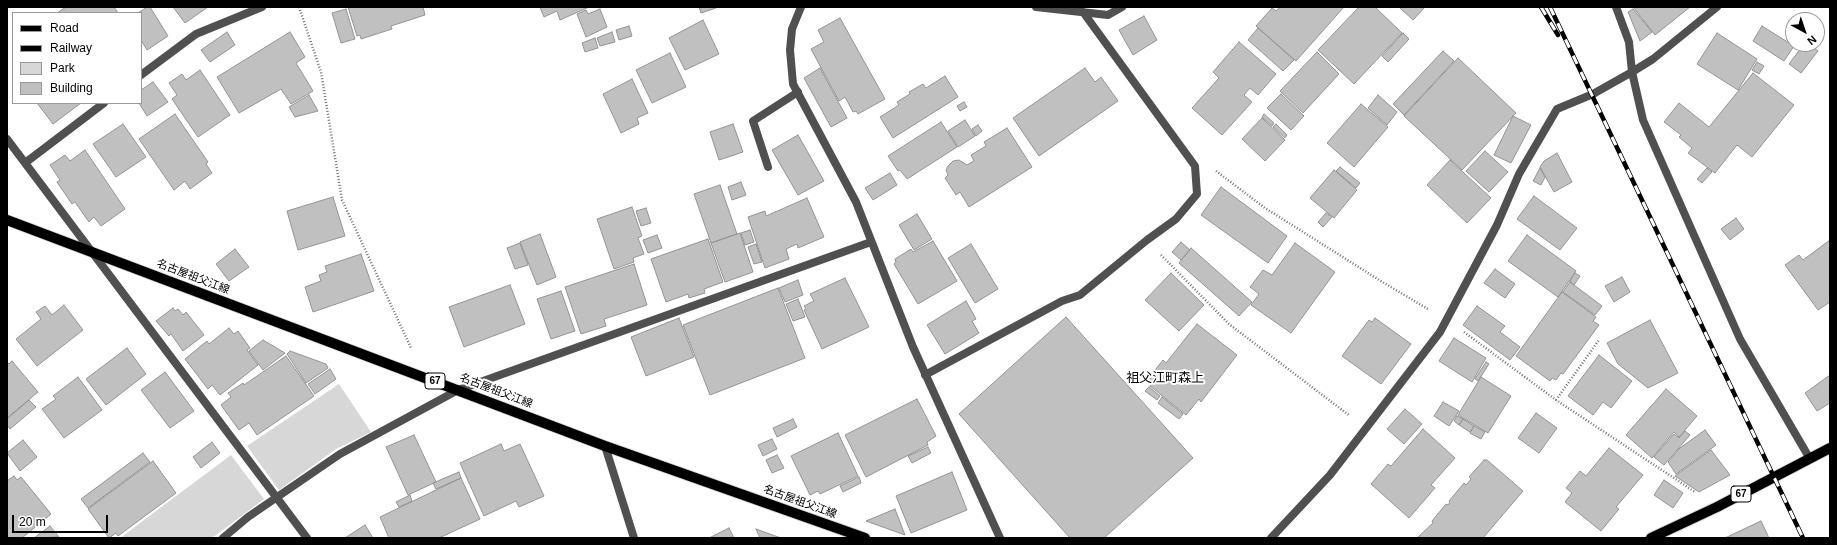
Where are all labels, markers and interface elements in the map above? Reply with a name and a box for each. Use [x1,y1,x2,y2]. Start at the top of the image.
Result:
legend [12,12,142,104]
north arrow [1785,12,1825,52]
text: Road [50,21,79,35]
text: N [1805,33,1819,48]
text: Railway [50,41,92,55]
text: Park [50,61,75,75]
text: Building [50,81,93,95]
street label: 名古屋祖父江線 [155,257,231,297]
district label: 祖父江町森上 [1126,370,1204,386]
street label: 名古屋祖父江線 [458,371,534,411]
road number: 67 [425,373,445,389]
street label: 名古屋祖父江線 [762,483,838,521]
road number: 67 [1731,486,1751,502]
scale bar [14,507,110,533]
text: 20 m [19,515,46,529]

